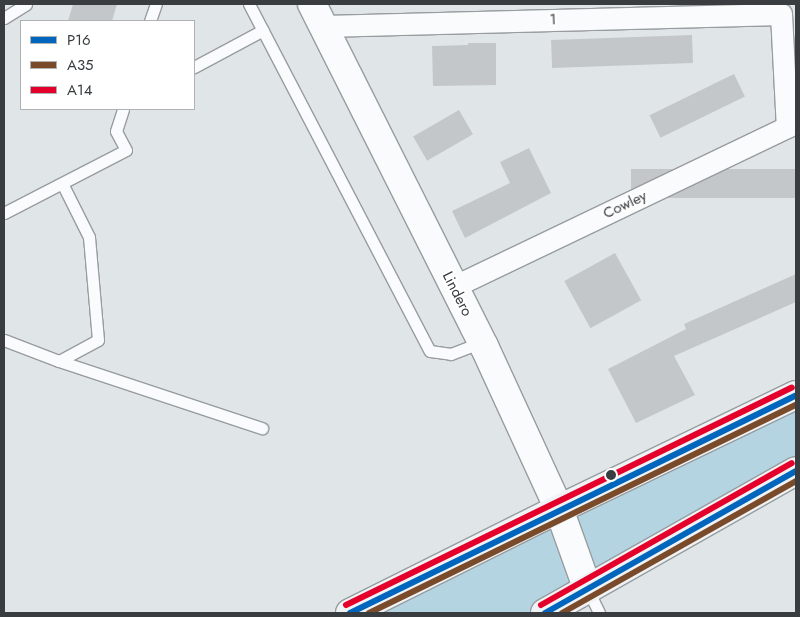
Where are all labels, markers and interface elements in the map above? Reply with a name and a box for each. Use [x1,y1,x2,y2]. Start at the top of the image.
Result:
street label: 1 [549,11,557,29]
legend [20,20,195,110]
text: P16 [67,29,91,51]
text: A35 [67,54,94,76]
text: A14 [67,79,92,101]
street label: Cowley [600,187,650,223]
street label: Lindero [438,269,476,319]
unlabelled marker [606,470,616,480]

